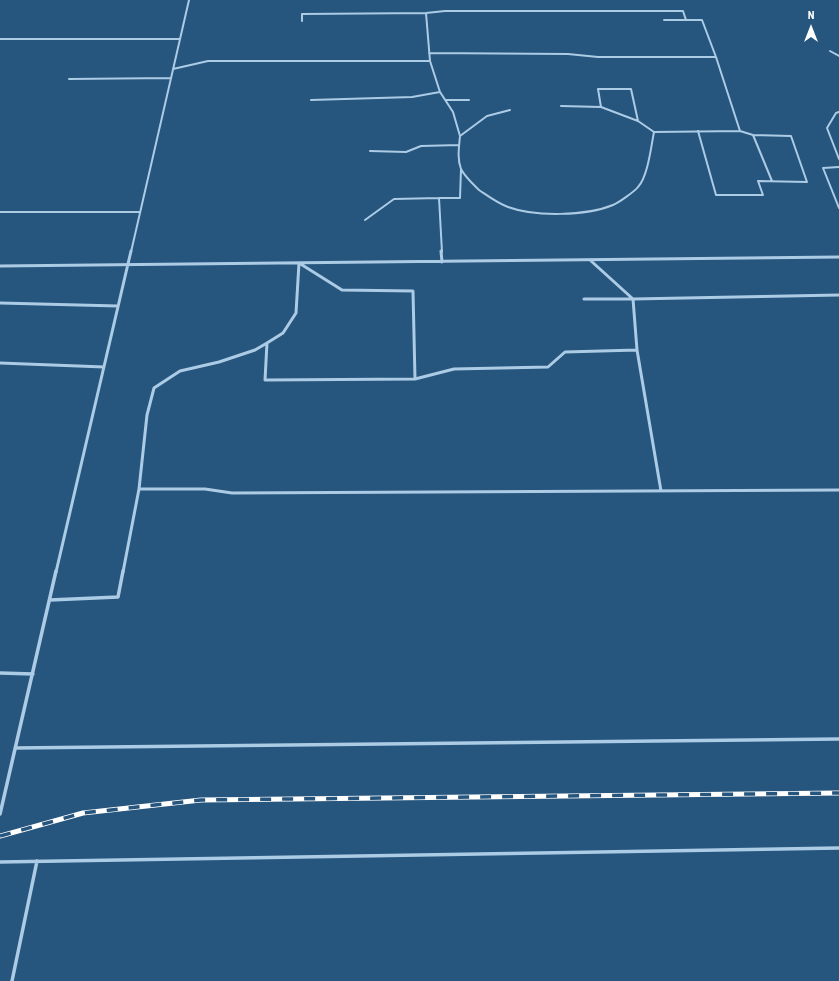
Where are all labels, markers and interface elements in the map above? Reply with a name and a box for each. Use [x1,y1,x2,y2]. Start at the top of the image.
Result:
north arrow [791,8,831,48]
text: N [808,9,814,22]

